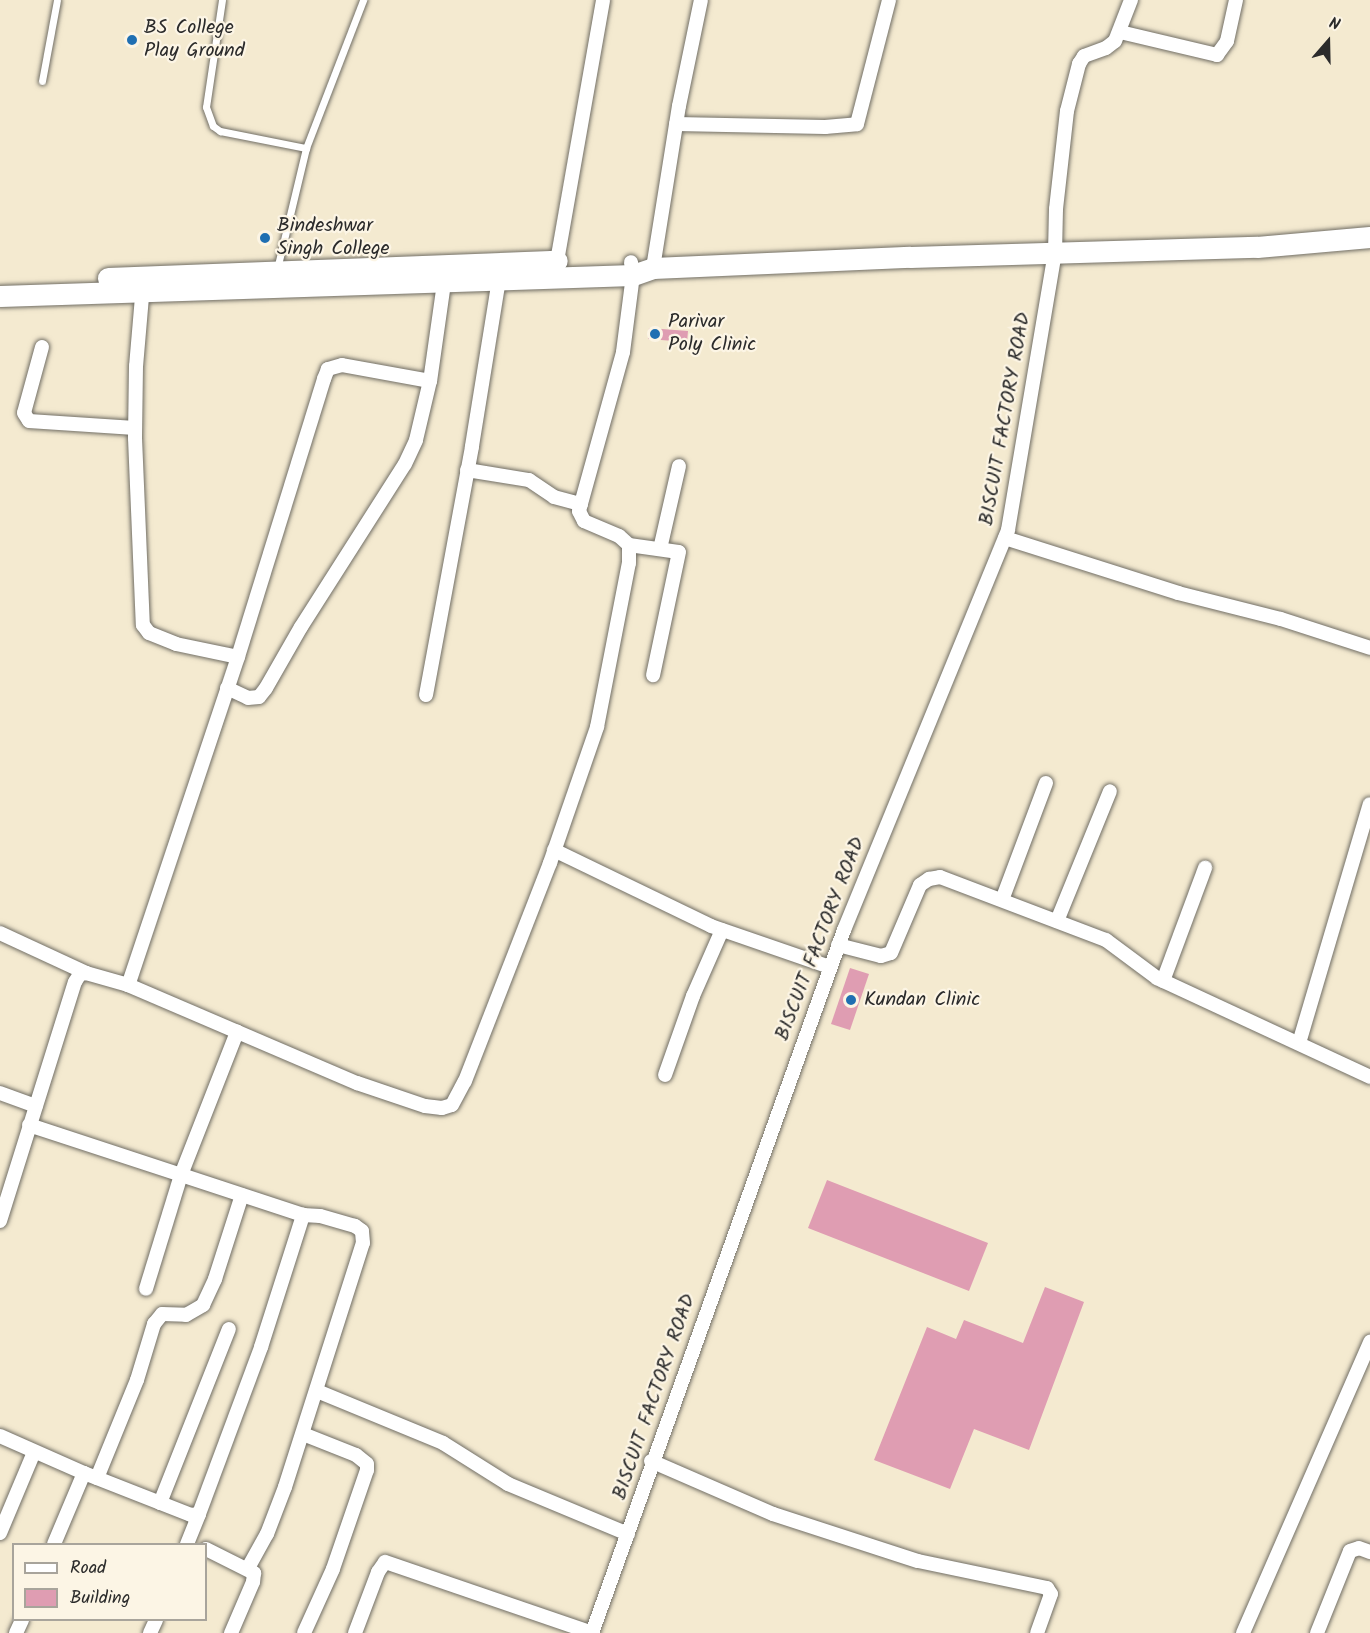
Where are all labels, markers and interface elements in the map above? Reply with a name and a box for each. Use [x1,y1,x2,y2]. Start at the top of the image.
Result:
text: N [1325,11,1343,38]
north arrow [1298,12,1358,72]
place label: BS College Play Ground [144,16,245,63]
marker: BS College Play Ground [125,33,139,47]
place label: Bindeshwar Singh College [277,214,390,261]
marker: Bindeshwar Singh College [258,231,272,245]
place label: Parivar Poly Clinic [668,310,756,357]
street label: BISCUIT FACTORY ROAD [975,310,1037,528]
marker: Parivar Poly Clinic [646,325,664,343]
street label: BISCUIT FACTORY ROAD [771,834,871,1044]
place label: Kundan Clinic [864,988,980,1012]
marker: Kundan Clinic [842,991,860,1009]
street label: BISCUIT FACTORY ROAD [608,1291,702,1503]
legend [12,1543,207,1621]
text: Road [70,1554,106,1583]
text: Building [70,1584,130,1613]

